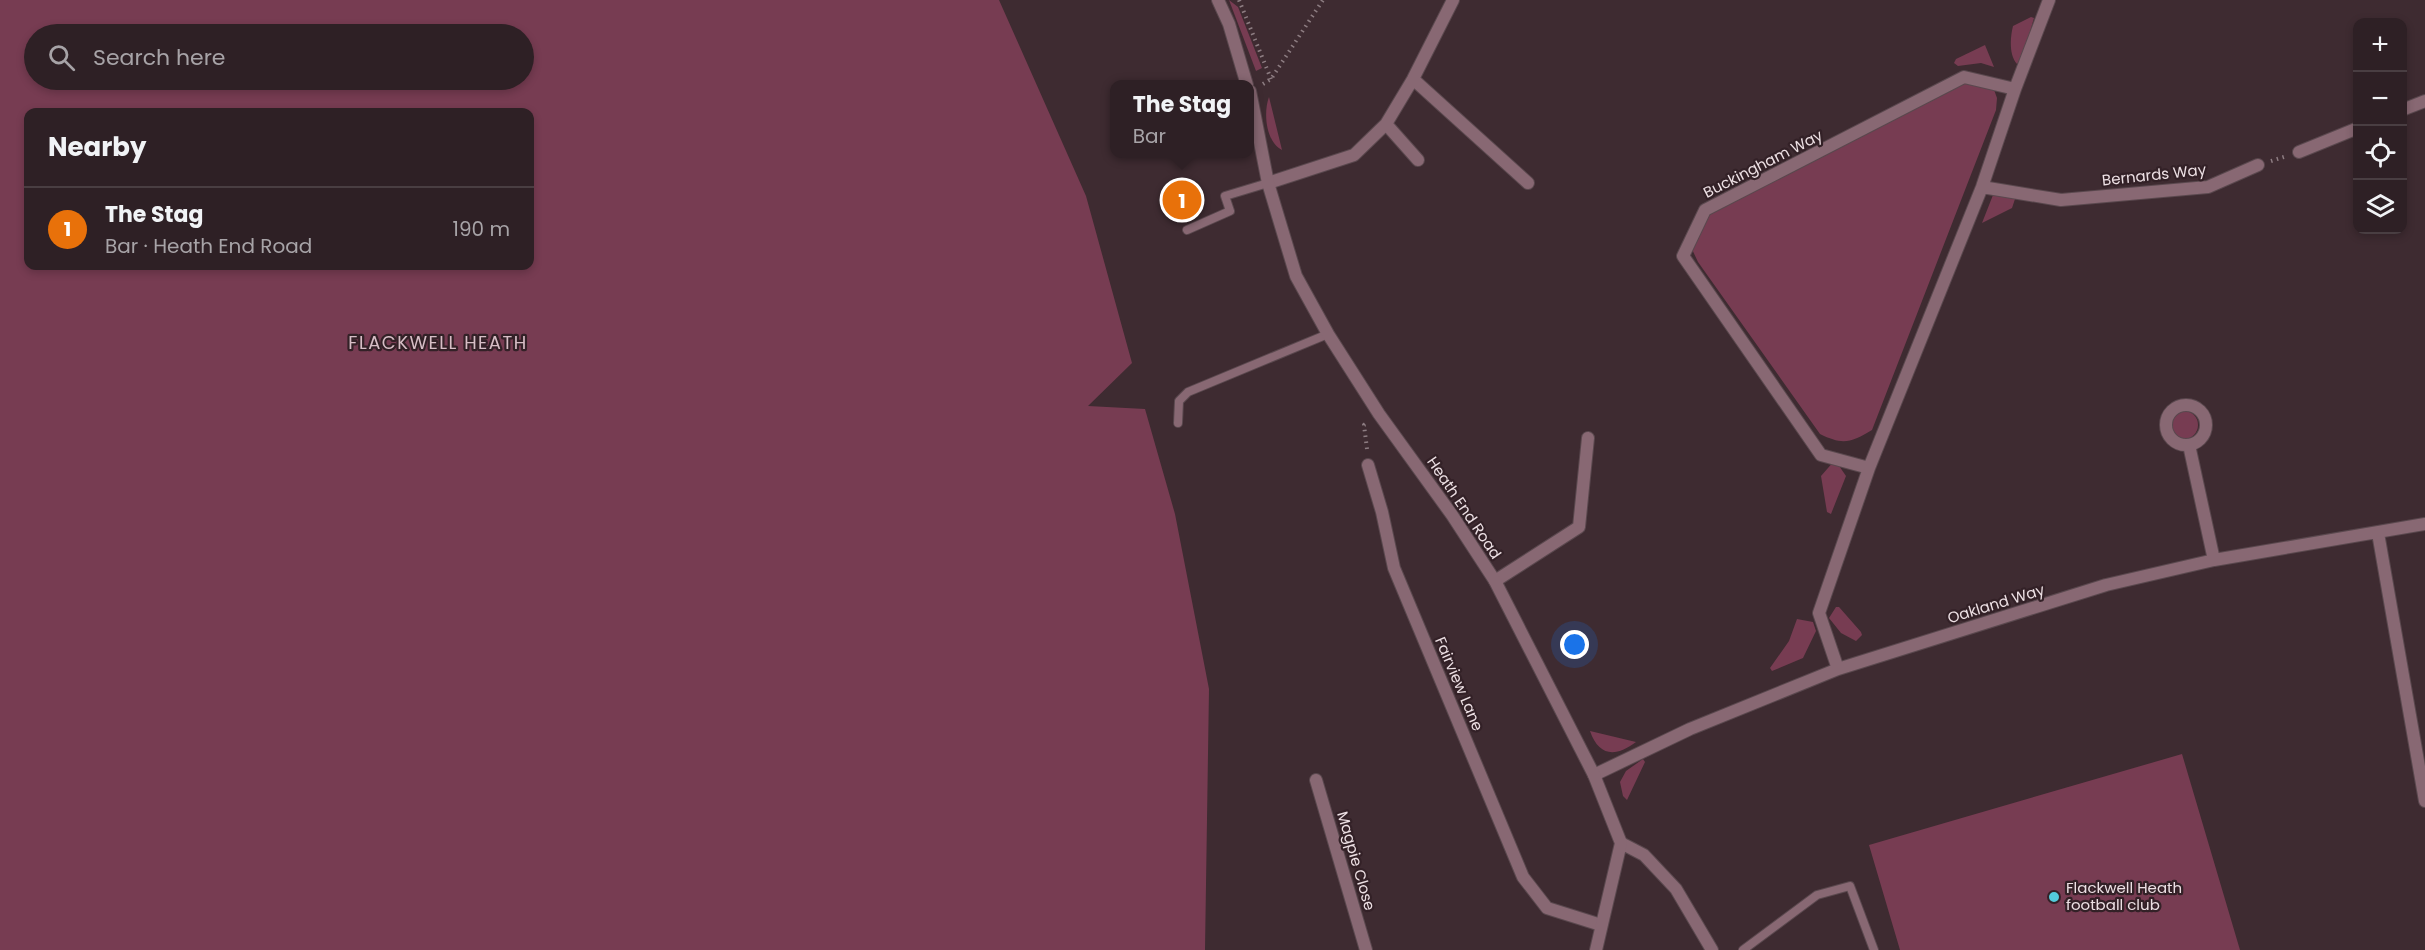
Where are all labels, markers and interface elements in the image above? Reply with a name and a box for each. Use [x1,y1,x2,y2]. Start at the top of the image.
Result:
map controls [2353,18,2407,234]
button: + [2353,18,2407,72]
search box [24,24,534,90]
icon: search [45,41,78,74]
text: Search here [93,42,226,73]
button: − [2353,72,2407,126]
popup [1110,80,1254,158]
text: The Stag [1133,89,1231,120]
text: Bar [1133,122,1166,150]
street label: Buckingham Way [1699,124,1827,203]
button: locate [2353,126,2407,180]
text: Nearby [48,129,146,165]
street label: Bernards Way [2101,159,2208,190]
pin: 1 [1162,178,1202,222]
button: layers [2353,180,2407,234]
text: The Stag [105,199,203,230]
text: 1 [64,215,71,243]
text: 190 m [453,215,510,243]
text: Bar · Heath End Road [105,232,312,260]
district label: FLACKWELL HEATH [348,330,528,355]
street label: Heath End Road [1422,452,1506,563]
street label: Oakland Way [1945,579,2047,628]
your location [1560,630,1589,659]
street label: Fairview Lane [1430,634,1489,734]
street label: Magpie Close [1332,809,1381,913]
place label: Flackwell Heath football club [2066,877,2182,915]
marker: Flackwell Heath football club [2047,890,2061,904]

